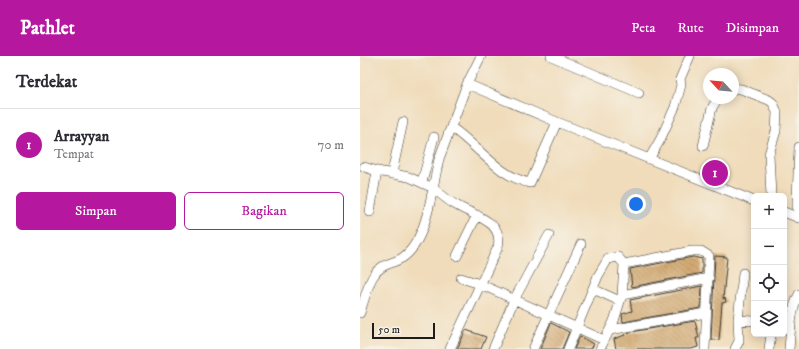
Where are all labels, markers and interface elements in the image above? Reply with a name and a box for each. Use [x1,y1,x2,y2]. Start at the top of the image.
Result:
text: Pathlet [20,17,75,40]
text: Peta [631,19,656,37]
text: Rute [678,19,704,37]
text: Disimpan [726,19,779,37]
north arrow [703,68,739,104]
text: Terdekat [16,71,77,93]
text: Arrayyan [54,127,109,146]
text: 1 [27,137,31,153]
text: 70 m [318,137,344,153]
text: Tempat [54,146,94,162]
pin: 1 [702,158,728,188]
button: Simpan [16,192,176,230]
button: Bagikan [184,192,344,230]
map controls [751,193,787,337]
button: + [751,193,787,229]
your location [626,194,646,214]
button: − [751,229,787,265]
button: locate [751,265,787,301]
button: layers [751,301,787,337]
scale bar [372,321,435,340]
text: 50 m [378,323,400,337]

